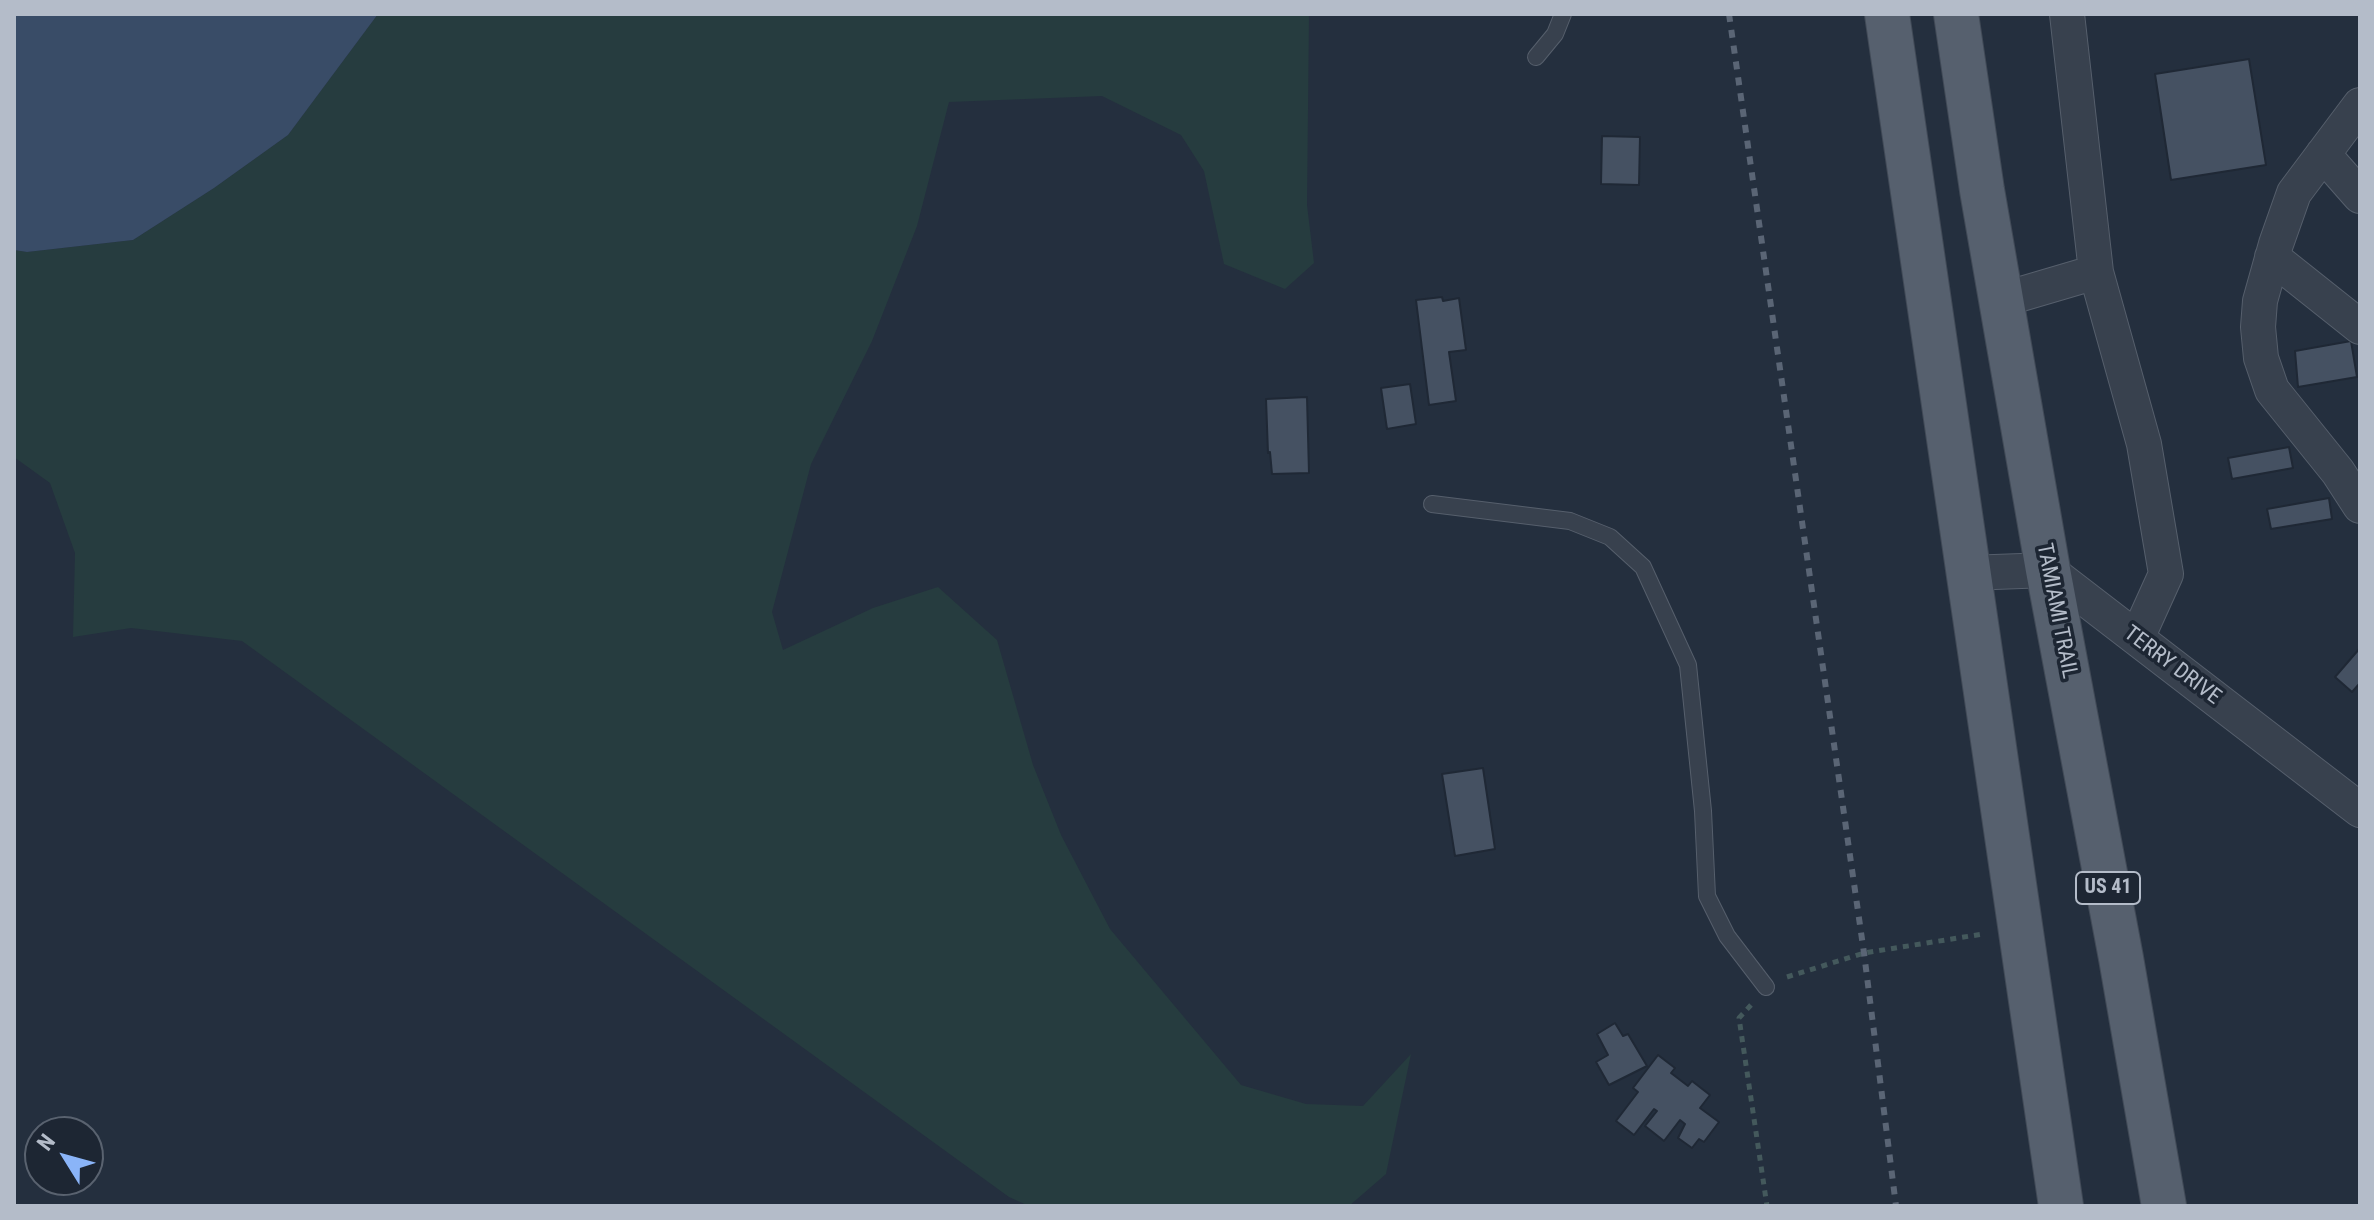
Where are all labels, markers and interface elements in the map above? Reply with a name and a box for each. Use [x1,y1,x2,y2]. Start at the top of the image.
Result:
street label: TAMIAMI TRAIL [2030,541,2082,681]
street label: TERRY DRIVE [2118,621,2226,711]
road number: US 41 [2076,872,2140,904]
north arrow [24,1116,104,1196]
text: N [32,1130,60,1155]

